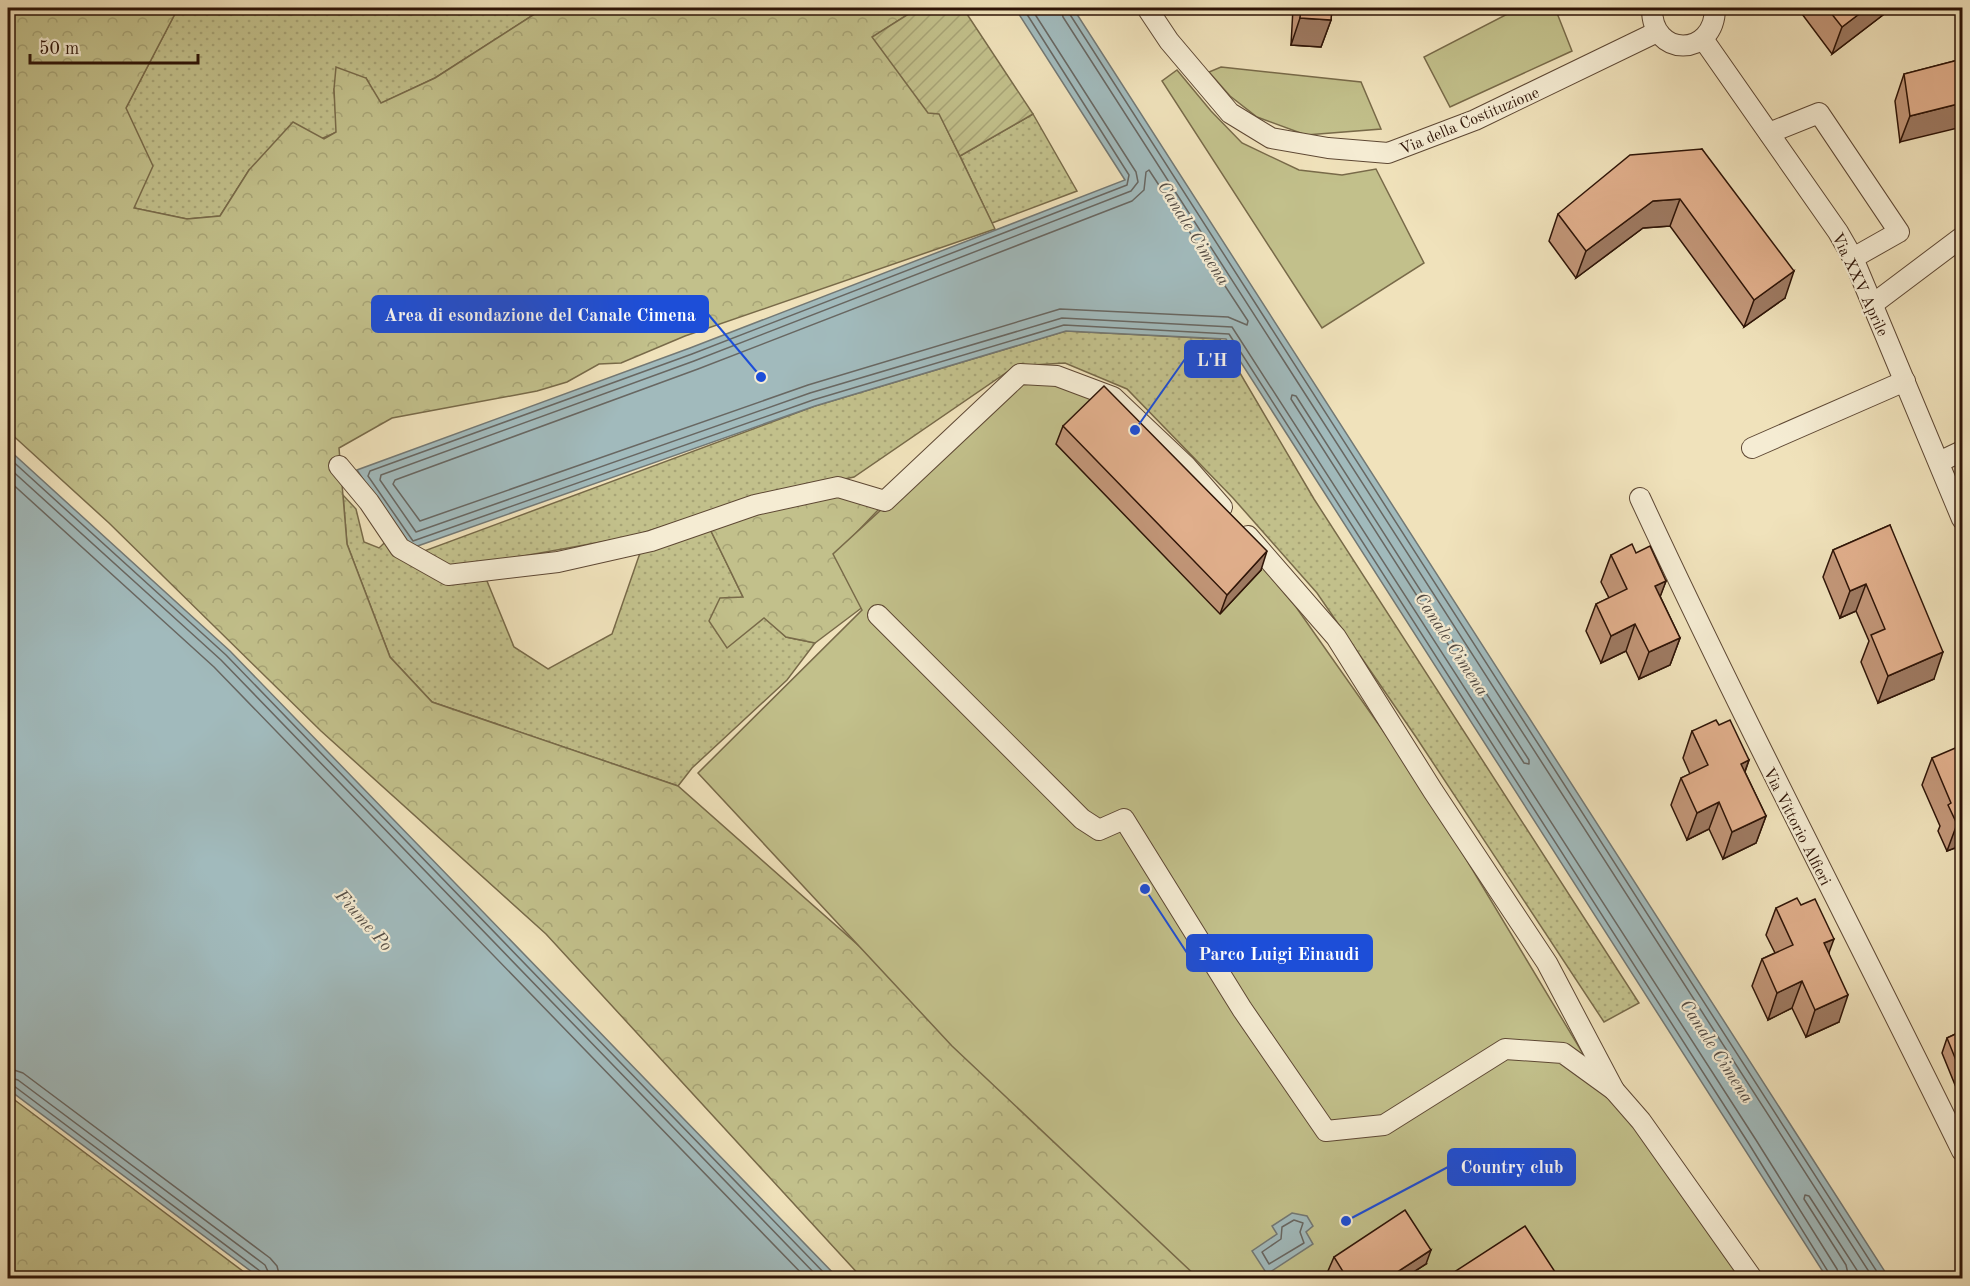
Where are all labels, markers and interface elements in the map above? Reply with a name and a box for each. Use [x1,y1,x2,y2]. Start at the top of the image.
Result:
scale bar [30,27,198,65]
text: 50 m [39,40,79,58]
street label: Via della Costituzione [1398,85,1542,159]
water label: Canale Cimena [1154,178,1233,289]
street label: Via XXV Aprile [1828,231,1890,339]
callout: Area di esondazione del Canale Cimena [372,296,708,332]
text: Area di esondazione del Canale Cimena [384,307,696,325]
callout: L'H [1185,341,1240,377]
text: L'H [1196,352,1228,370]
water label: Canale Cimena [1411,590,1491,700]
street label: Via Vittorio Alfieri [1760,765,1833,888]
water label: Fiume Po [331,886,395,955]
callout: Parco Luigi Einaudi [1187,935,1372,971]
text: Parco Luigi Einaudi [1199,946,1359,964]
water label: Canale Cimena [1676,997,1756,1107]
callout: Country club [1448,1149,1575,1185]
text: Country club [1460,1159,1564,1177]

